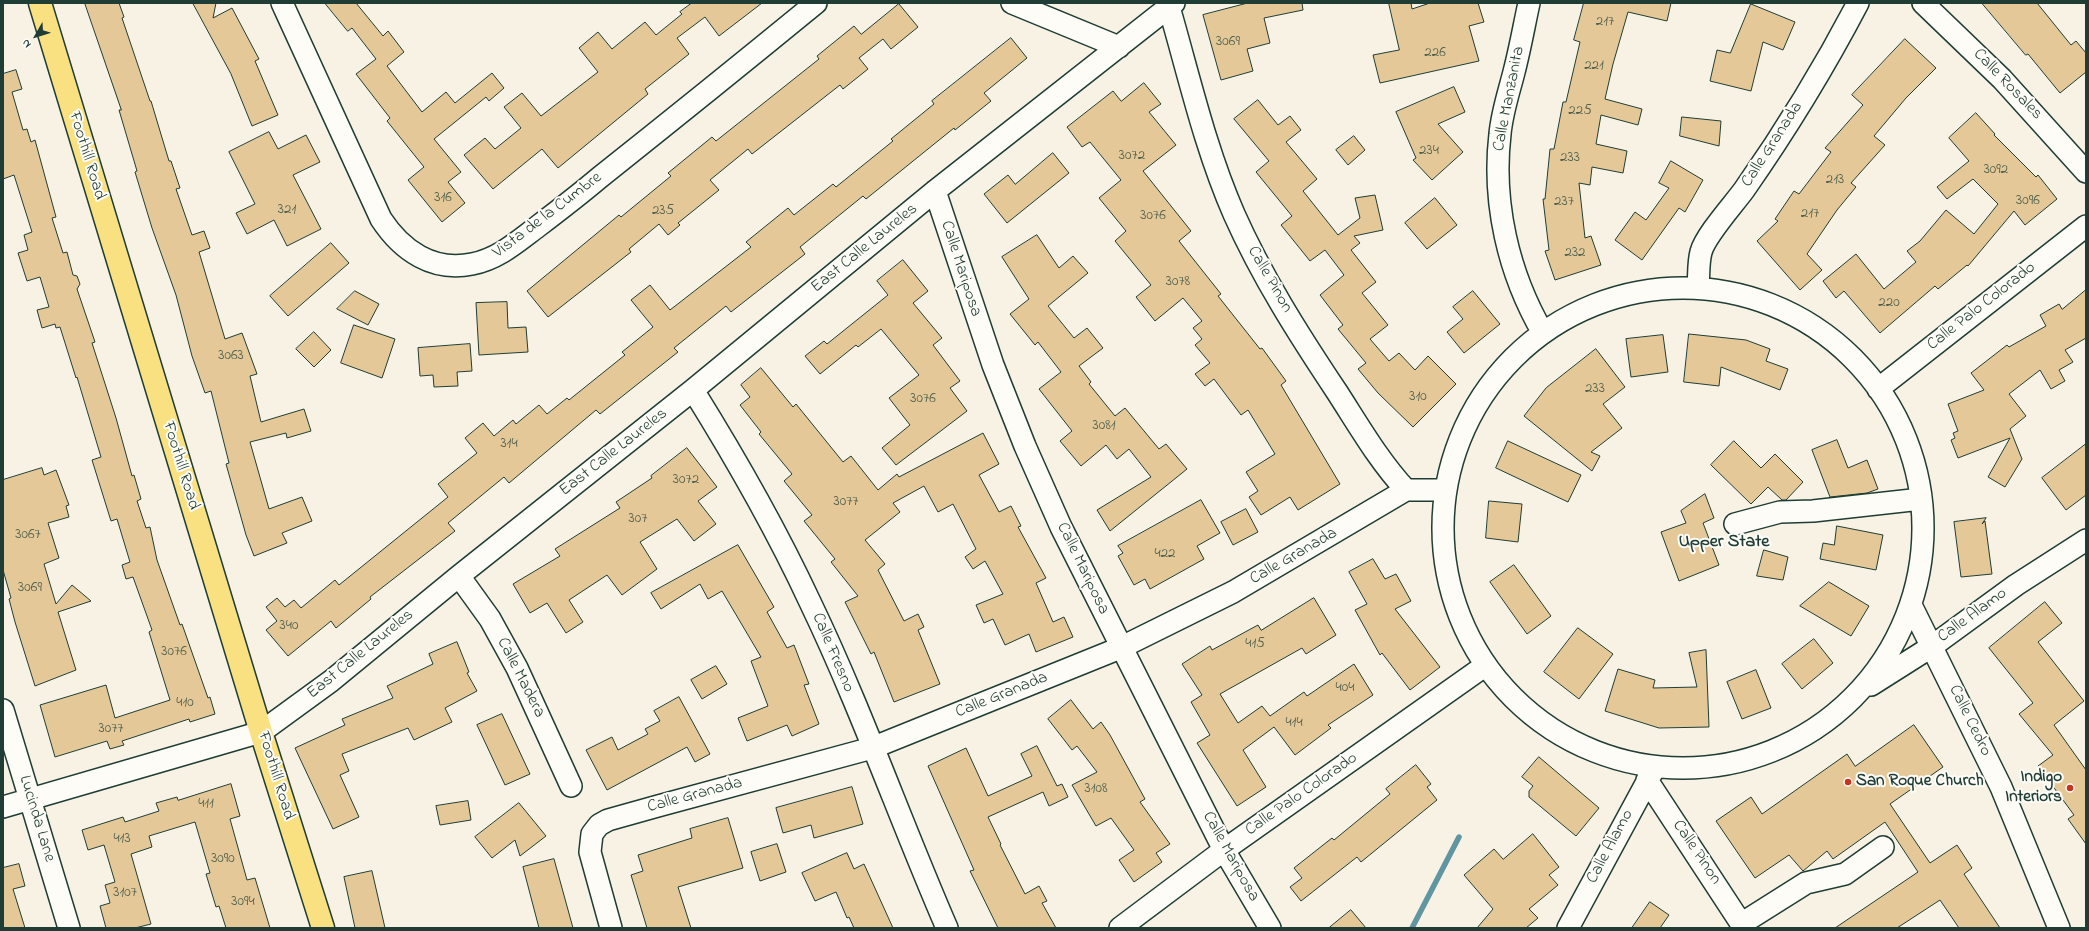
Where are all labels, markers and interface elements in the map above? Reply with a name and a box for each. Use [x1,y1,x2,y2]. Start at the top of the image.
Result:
house number: 217 [1596,14,1614,32]
north arrow [16,16,56,56]
house number: 3069 [1216,34,1240,52]
text: N [18,36,35,51]
house number: 226 [1424,45,1446,63]
street label: Calle Manzanita [1490,45,1530,153]
street label: Calle Rosales [1968,45,2046,125]
house number: 221 [1584,58,1604,76]
street label: Calle Granada [1738,99,1808,191]
house number: 225 [1568,103,1592,121]
street label: Foothill Road [63,110,109,202]
house number: 234 [1419,143,1439,161]
house number: 3072 [1119,148,1145,166]
house number: 233 [1560,150,1580,168]
house number: 3092 [1984,162,2008,180]
street label: Vista de la Cumbre [489,168,607,264]
house number: 213 [1826,172,1844,190]
house number: 316 [434,190,452,208]
house number: 3096 [2016,193,2040,211]
house number: 237 [1554,194,1574,212]
street label: East Calle Laureles [808,200,922,298]
house number: 321 [278,202,296,220]
house number: 235 [652,203,674,221]
house number: 217 [1801,206,1819,224]
house number: 3076 [1140,208,1166,226]
street label: Calle Mariposa [935,218,985,320]
street label: Calle Pinon [1242,243,1296,317]
house number: 232 [1564,245,1586,263]
street label: Calle Palo Colorado [1924,258,2040,356]
house number: 3078 [1166,274,1190,292]
house number: 220 [1878,295,1900,313]
house number: 3063 [218,348,244,366]
house number: 233 [1585,381,1605,399]
house number: 310 [1409,389,1427,407]
house number: 3076 [910,391,936,409]
street label: East Calle Laureles [556,405,672,501]
house number: 3081 [1092,418,1116,436]
street label: Foothill Road [157,420,203,512]
house number: 314 [500,436,518,454]
house number: 3072 [673,472,699,490]
house number: 3077 [833,494,859,512]
house number: 307 [629,511,647,529]
street label: Calle Mariposa [1051,520,1113,618]
street label: Calle Granada [1247,524,1341,590]
house number: 3067 [15,527,41,545]
district label: Upper State [1679,532,1769,554]
house number: 422 [1154,546,1176,564]
house number: 3069 [18,580,42,598]
street label: Calle Alamo [1934,584,2012,648]
street label: East Calle Laureles [304,606,418,704]
street label: Calle Fresno [806,610,858,696]
house number: 340 [280,618,298,636]
street label: Calle Madera [491,635,549,721]
house number: 415 [1245,636,1265,654]
house number: 3076 [161,644,187,662]
street label: Calle Granada [953,668,1051,724]
house number: 404 [1336,680,1354,698]
street label: Calle Cedro [1943,682,1995,760]
house number: 410 [176,695,194,713]
house number: 414 [1285,715,1303,733]
house number: 3077 [98,721,124,739]
street label: Foothill Road [252,730,298,822]
street label: Calle Palo Colorado [1242,749,1362,841]
place label: Indigo Interiors [2005,768,2062,808]
place label: San Roque Church [1856,772,1984,792]
street label: Lucinda Lane [13,773,59,865]
street label: Calle Granada [645,774,745,818]
marker: San Roque Church [1843,777,1853,787]
house number: 3108 [1084,781,1108,799]
marker: Indigo Interiors [2065,783,2075,793]
house number: 411 [198,796,214,814]
street label: Calle Alamo [1583,807,1639,887]
street label: Calle Mariposa [1197,808,1263,906]
street label: Calle Pinon [1667,817,1725,889]
house number: 413 [113,831,131,849]
house number: 3090 [211,851,235,869]
house number: 3107 [113,885,137,903]
house number: 3094 [231,894,255,912]

